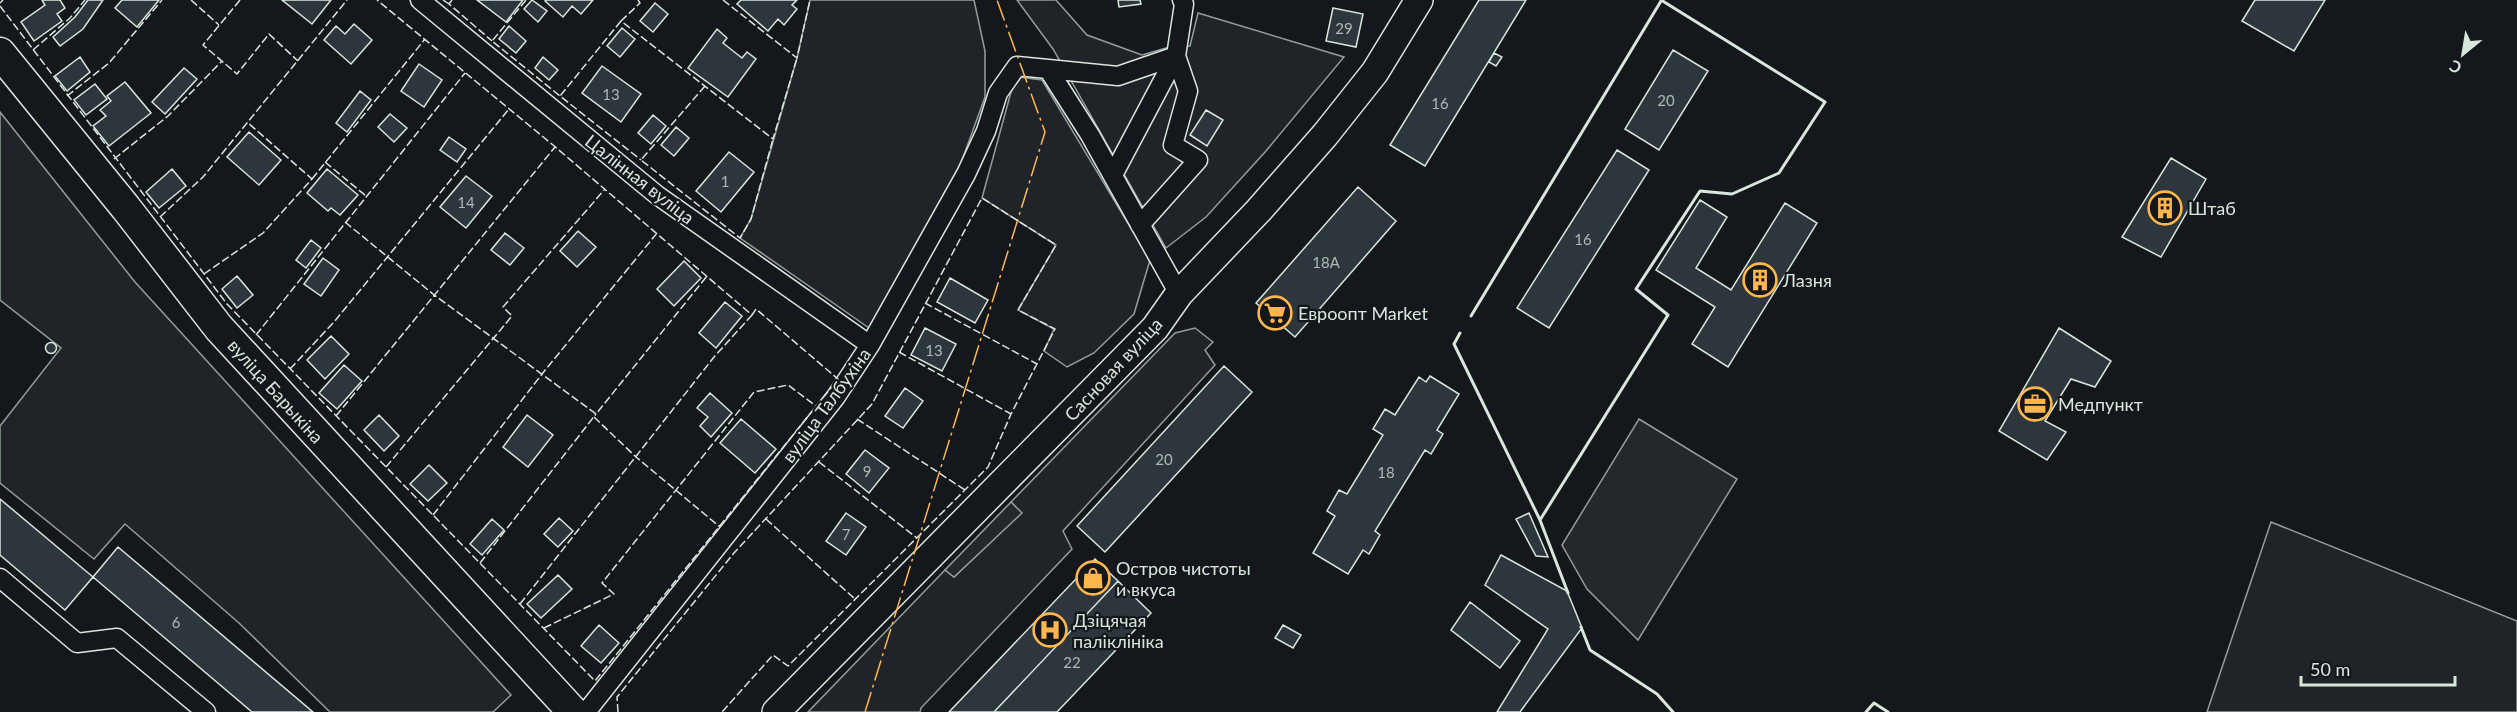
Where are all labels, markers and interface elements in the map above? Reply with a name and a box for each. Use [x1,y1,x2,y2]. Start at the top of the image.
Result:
house number: 29 [1335,19,1353,37]
north arrow [2433,24,2493,84]
text: С [2446,56,2465,78]
house number: 13 [602,85,620,103]
house number: 20 [1657,91,1675,109]
house number: 16 [1431,94,1449,112]
street label: Цалінная вуліца [581,130,699,228]
house number: 1 [721,172,729,190]
building icon: Штаб [2147,190,2183,226]
house number: 14 [457,193,475,211]
place label: Штаб [2188,197,2236,219]
house number: 16 [1574,230,1592,248]
house number: 18А [1312,253,1341,271]
building icon: Лазня [1742,262,1778,298]
place label: Лазня [1782,269,1832,291]
supermarket icon: Евроопт Market [1257,295,1293,331]
place label: Евроопт Market [1298,302,1428,324]
street label: Сасновая вуліца [1060,313,1166,425]
street label: вуліца Барыкіна [224,334,328,448]
house number: 13 [925,341,943,359]
street label: вуліца Талбухіна [777,343,875,467]
office icon: Медпункт [2017,386,2053,422]
place label: Медпункт [2058,393,2143,415]
house number: 20 [1155,450,1173,468]
house number: 9 [863,462,871,480]
house number: 18 [1377,463,1395,481]
house number: 7 [842,525,851,543]
place label: Остров чистоты и вкуса [1116,557,1251,600]
shop icon: Остров чистоты и вкуса [1075,560,1111,596]
place label: Дзіцячая паліклініка [1073,609,1164,652]
hospital icon: Дзіцячая паліклініка [1032,612,1068,648]
house number: 6 [172,613,181,631]
scale bar [2301,649,2456,687]
house number: 22 [1063,653,1081,671]
text: 50 m [2310,658,2350,680]

